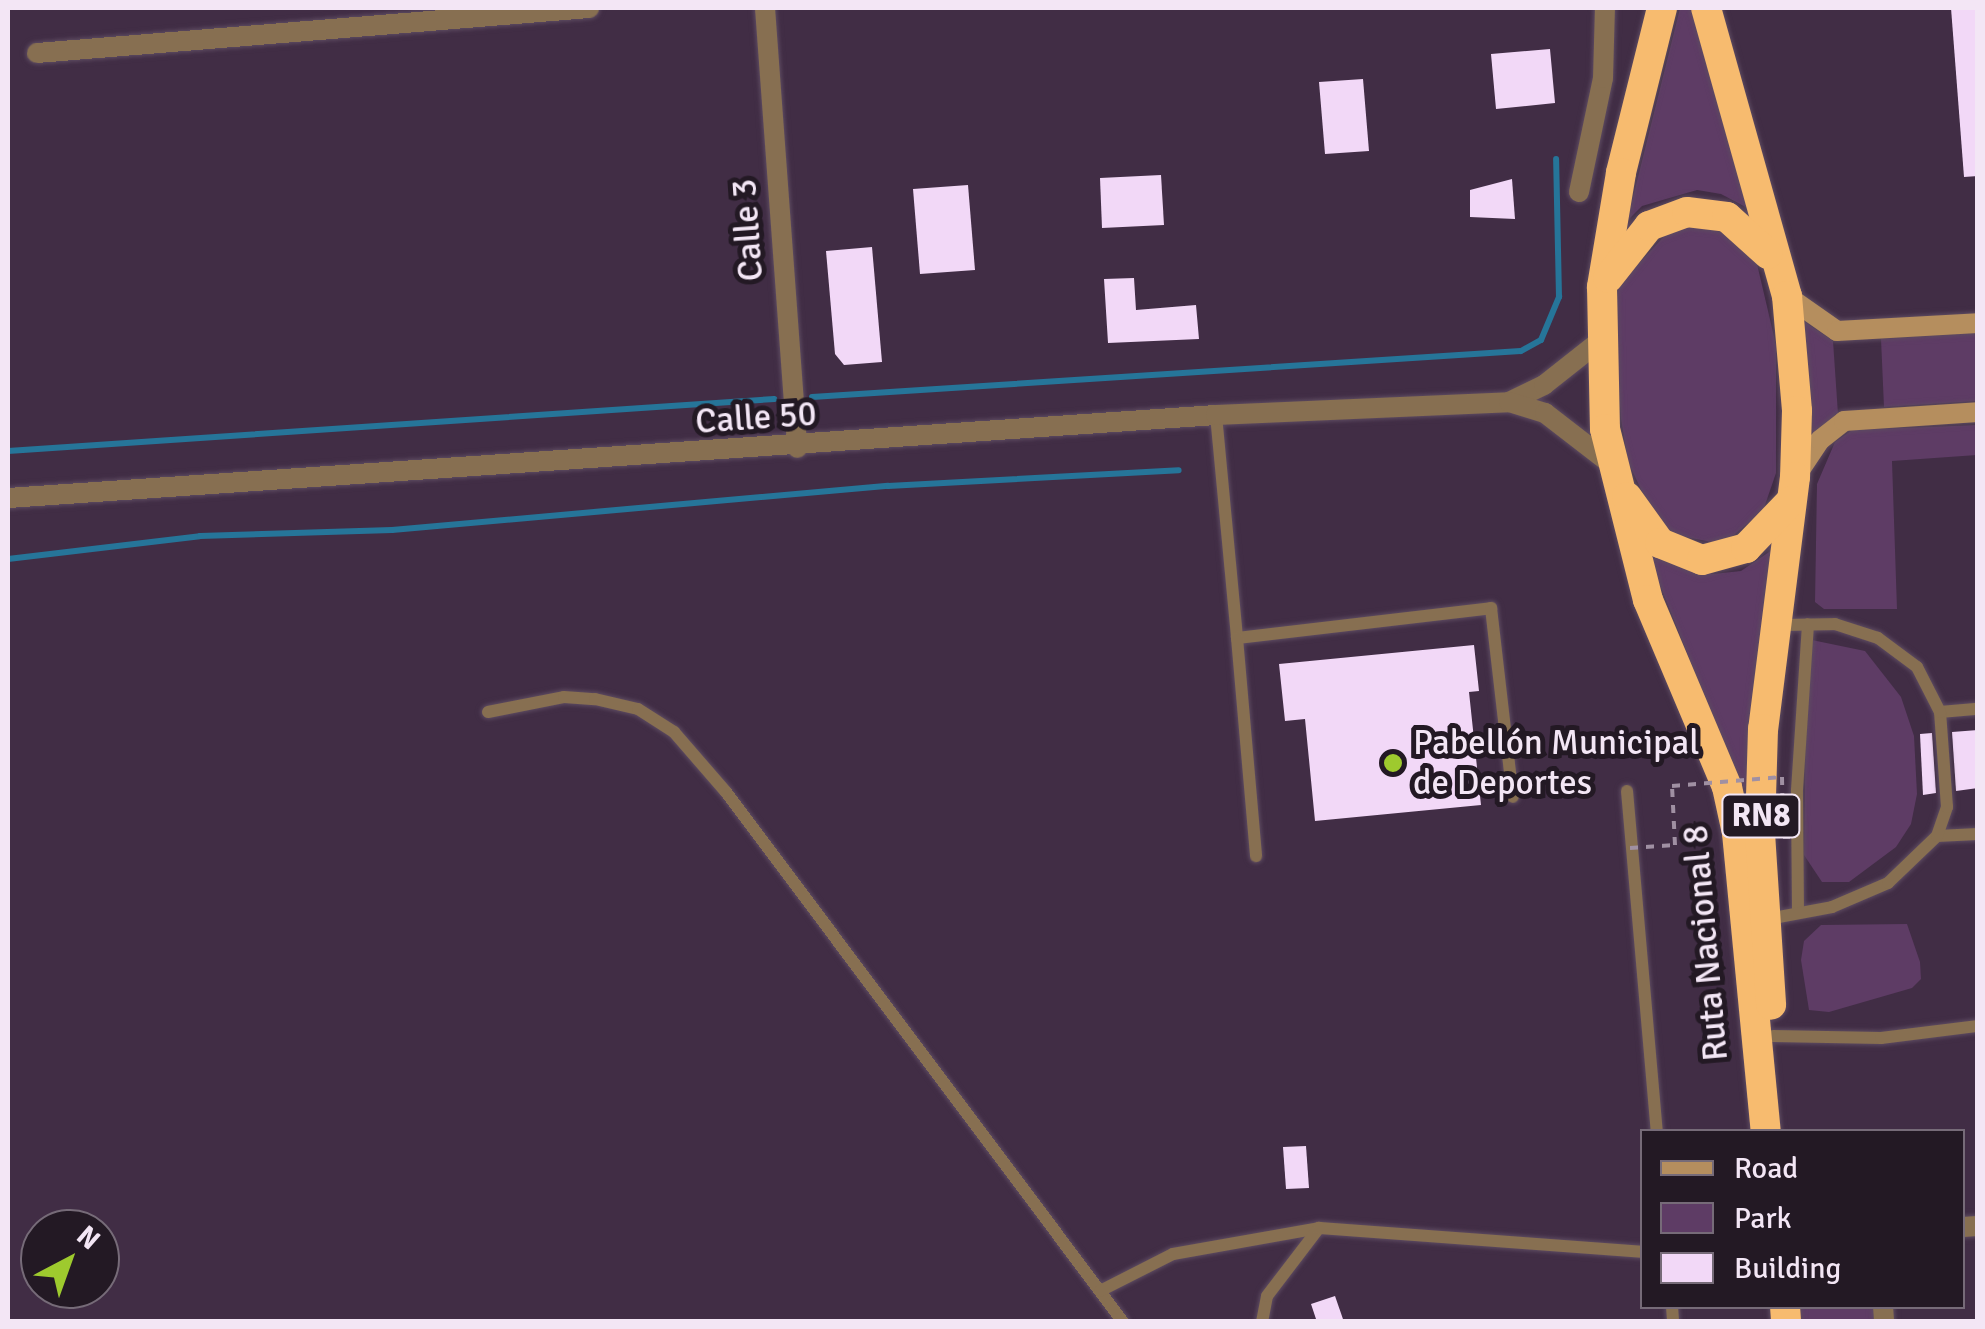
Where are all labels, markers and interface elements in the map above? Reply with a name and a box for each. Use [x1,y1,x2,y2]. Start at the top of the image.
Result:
street label: Calle 3 [723,177,773,283]
street label: Calle 50 [694,393,818,443]
place label: Pabellón Municipal de Deportes [1413,722,1700,804]
marker: Pabellón Municipal de Deportes [1382,752,1404,774]
road number: RN8 [1721,789,1801,843]
street label: Ruta Nacional 8 [1675,823,1737,1063]
legend [1640,1129,1965,1309]
text: Road [1734,1150,1798,1187]
text: Park [1734,1200,1792,1237]
north arrow [20,1209,120,1309]
text: N [70,1219,107,1257]
text: Building [1734,1250,1841,1287]

